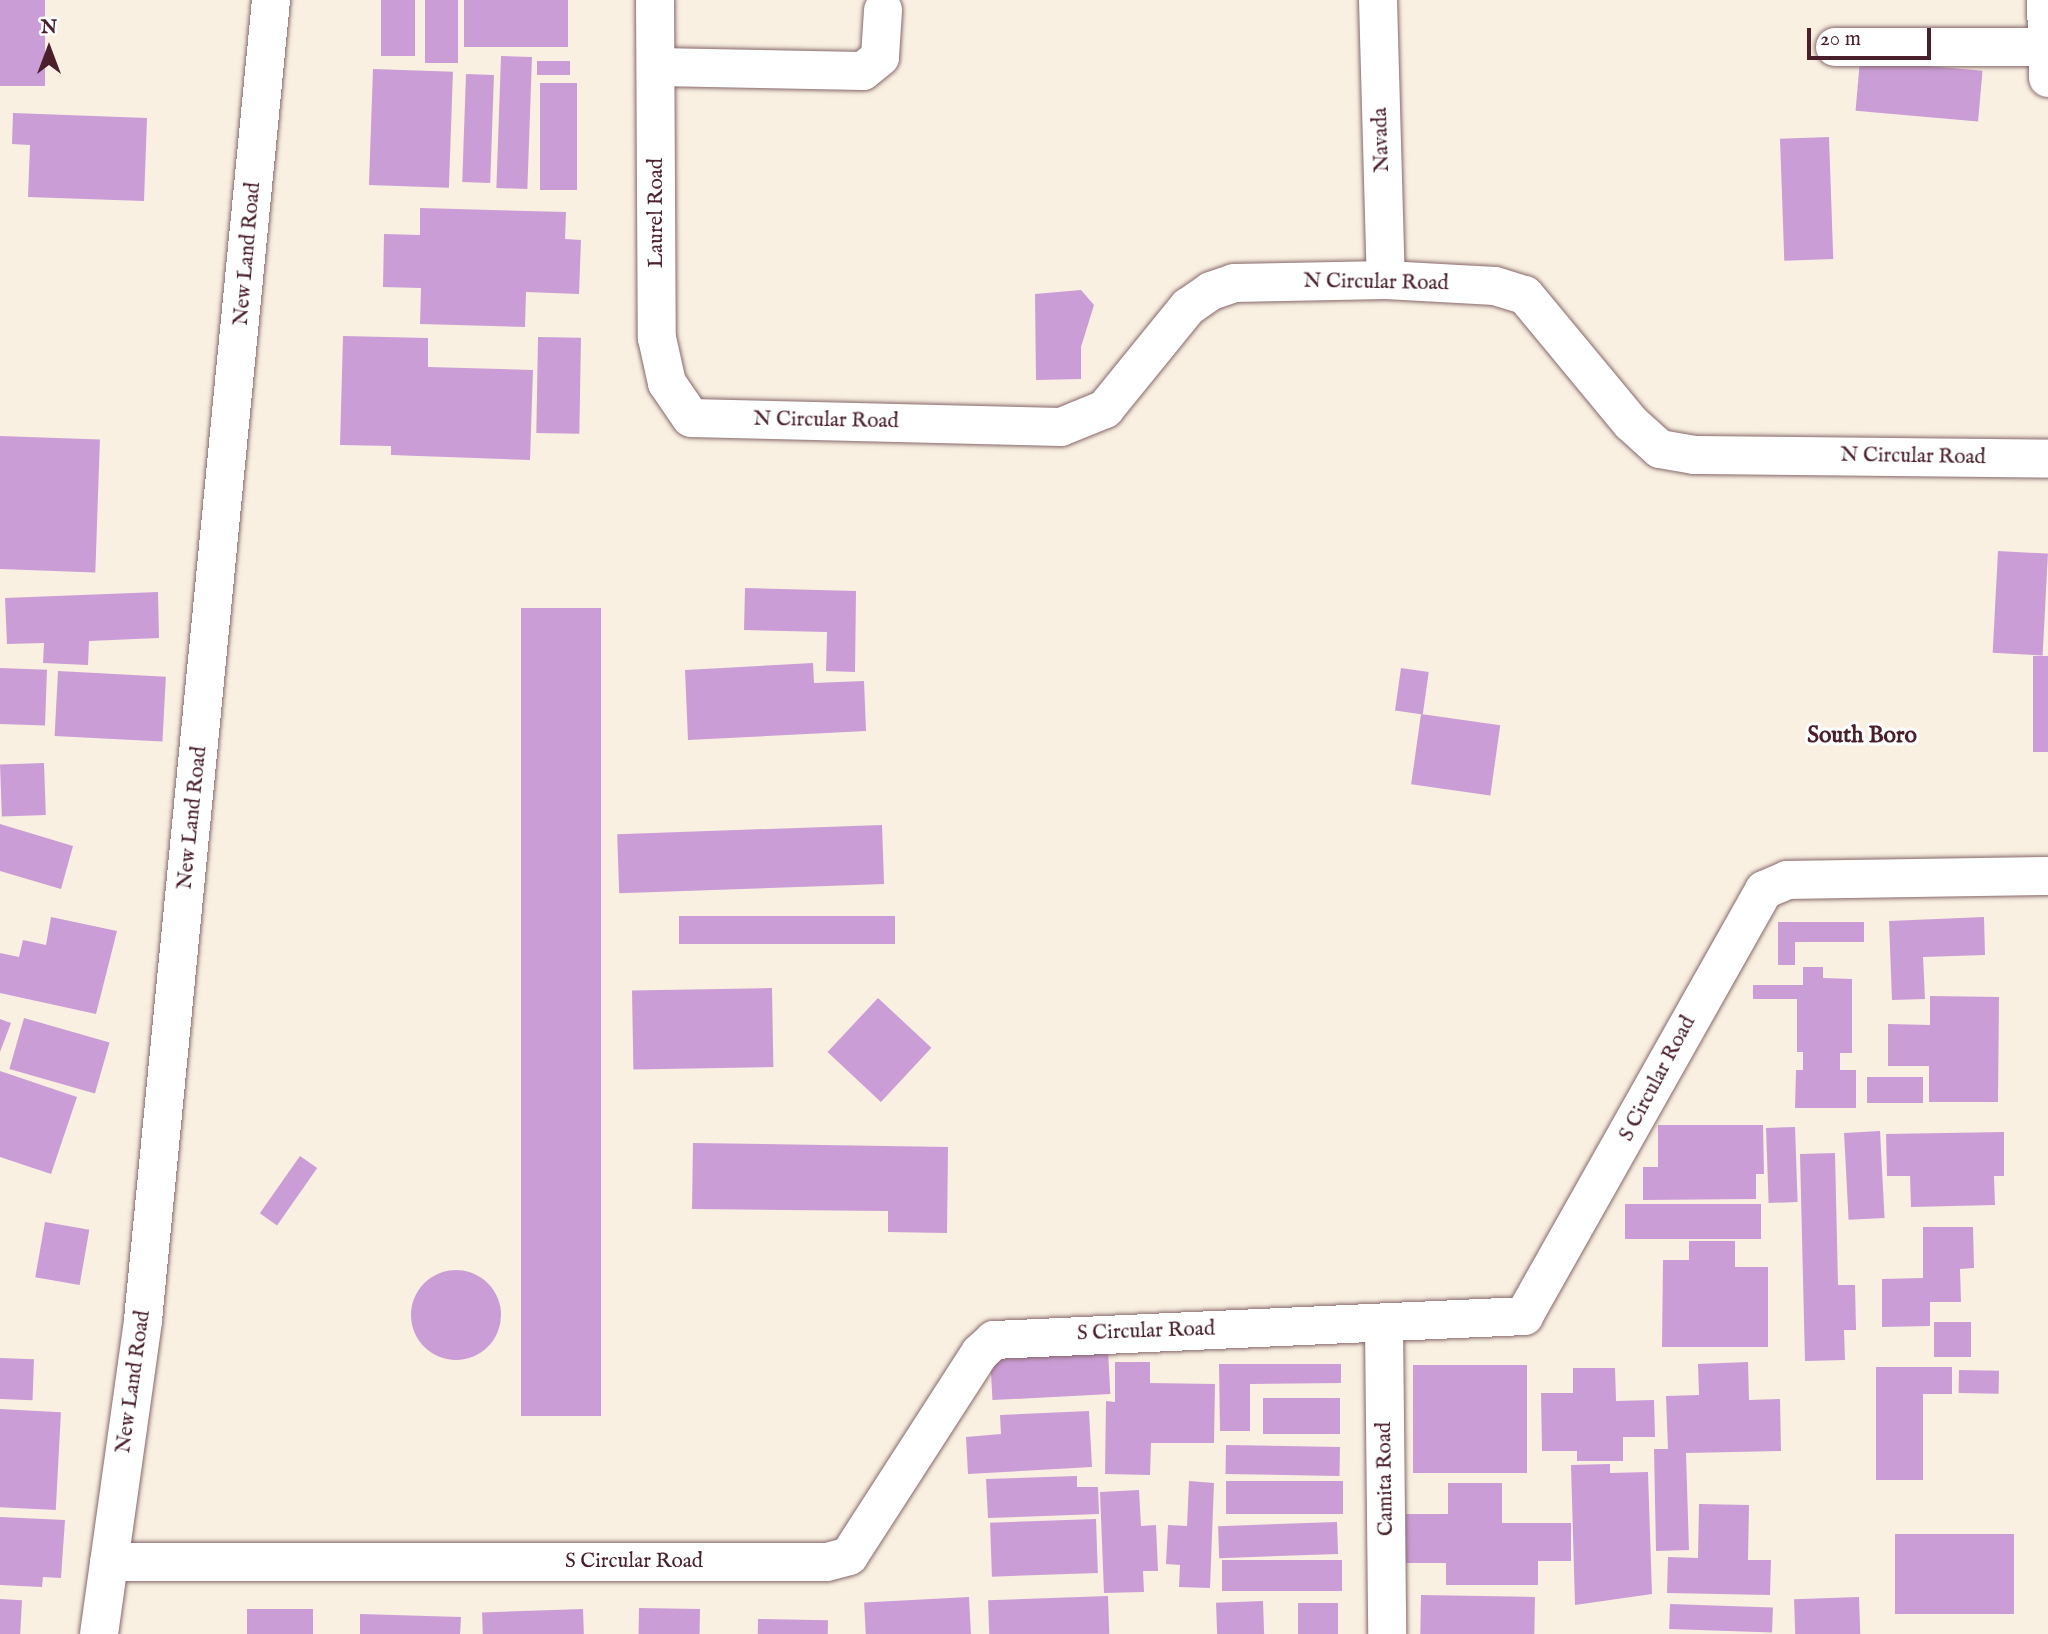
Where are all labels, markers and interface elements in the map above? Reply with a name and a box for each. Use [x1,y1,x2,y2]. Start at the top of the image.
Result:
north arrow [14,14,84,84]
scale bar [1810,14,1934,58]
text: N [41,16,57,40]
text: 20 m [1820,26,1861,53]
street label: Navada [1368,107,1396,173]
street label: Laurel Road [644,158,670,268]
street label: New Land Road [229,181,267,327]
street label: N Circular Road [1303,269,1449,297]
street label: N Circular Road [753,407,899,435]
street label: N Circular Road [1840,443,1986,471]
district label: South Boro [1807,722,1917,750]
street label: New Land Road [173,745,213,891]
street label: S Circular Road [1614,1012,1702,1146]
street label: New Land Road [111,1309,157,1455]
street label: S Circular Road [1077,1317,1215,1347]
street label: Camita Road [1372,1422,1400,1536]
street label: S Circular Road [565,1549,703,1575]

